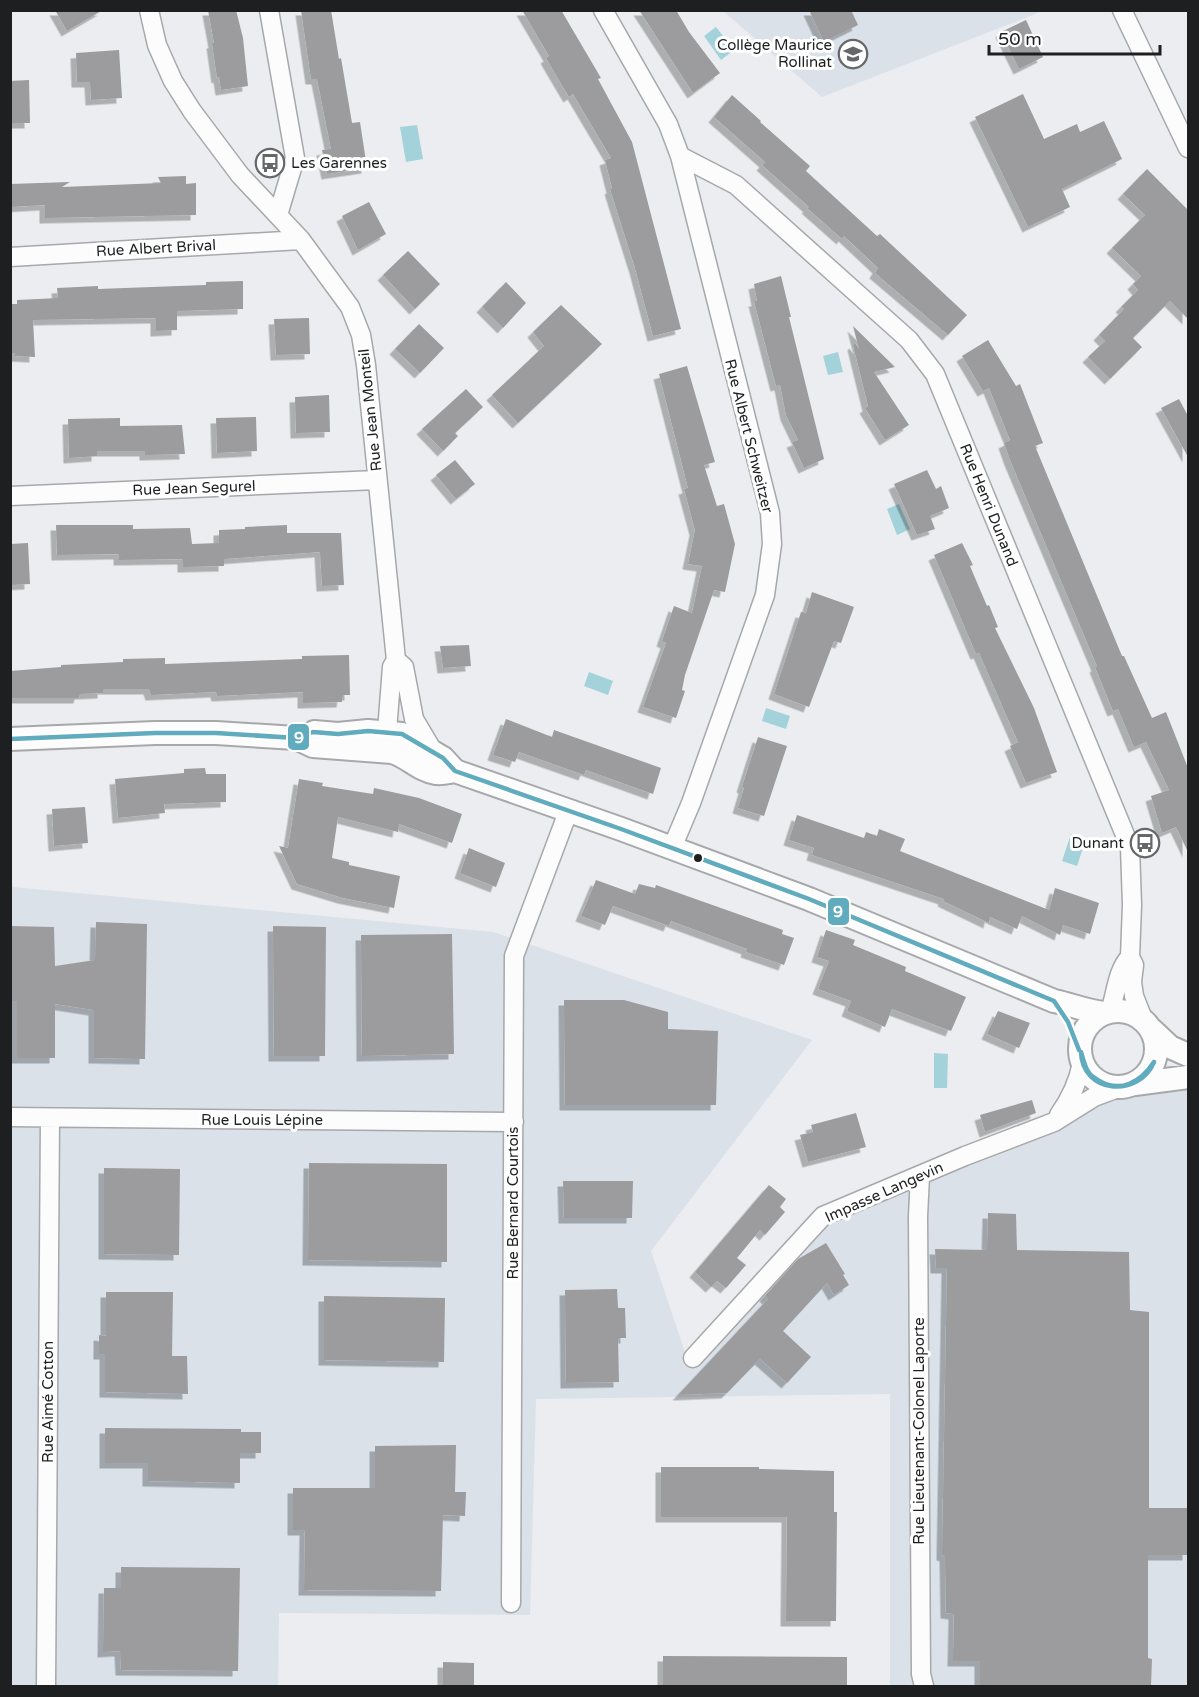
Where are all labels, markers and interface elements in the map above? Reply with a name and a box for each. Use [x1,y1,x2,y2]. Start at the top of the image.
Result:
scale bar [989,18,1160,56]
text: 50 m [998,28,1042,50]
place label: Collège Maurice Rollinat [717,36,832,71]
school or university icon: Collège Maurice Rollinat [837,38,869,70]
bus stop icon: Les Garennes [254,147,286,179]
place label: Les Garennes [291,154,387,172]
street label: Rue Albert Brival [96,236,216,260]
street label: Rue Jean Monteil [355,348,385,472]
street label: Rue Albert Schweitzer [721,357,777,515]
street label: Rue Henri Dunand [956,441,1022,569]
street label: Rue Jean Segurel [132,477,256,499]
line badge: 9 [287,723,310,751]
text: 9 [294,728,304,748]
bus stop icon: Dunant [1129,827,1161,859]
place label: Dunant [1071,834,1124,852]
unlabelled marker [692,852,704,864]
line badge: 9 [827,897,850,926]
text: 9 [833,902,843,922]
street label: Rue Louis Lépine [201,1111,323,1129]
street label: Rue Bernard Courtois [504,1126,522,1280]
street label: Impasse Langevin [822,1158,946,1226]
street label: Rue Lieutenant-Colonel Laporte [910,1317,928,1545]
street label: Rue Aimé Cotton [39,1341,57,1463]

